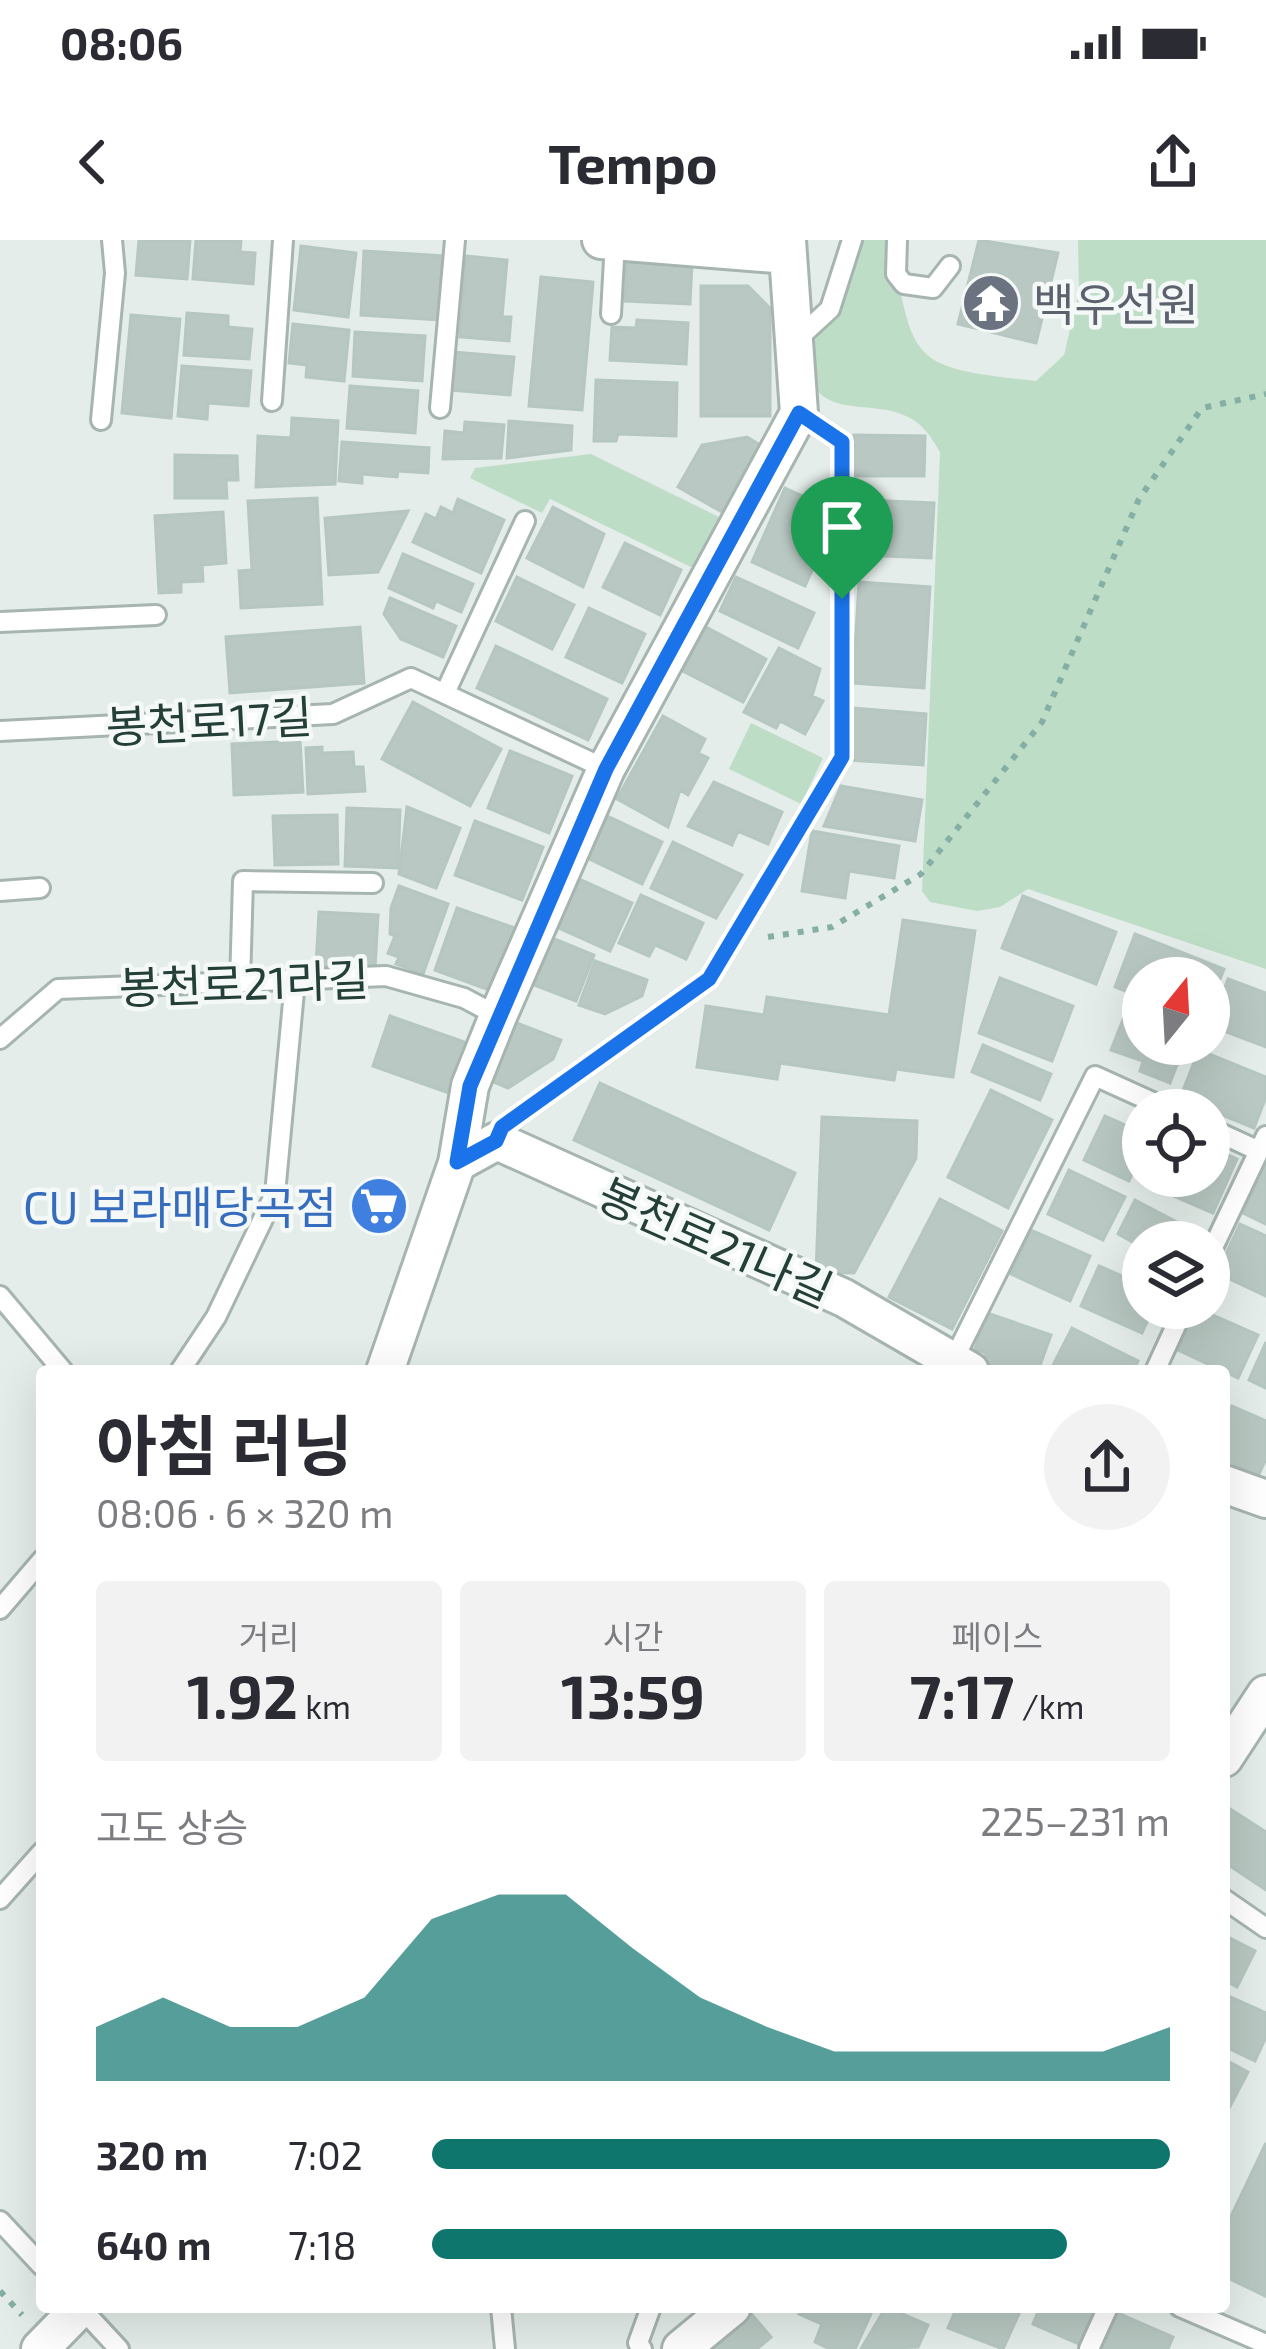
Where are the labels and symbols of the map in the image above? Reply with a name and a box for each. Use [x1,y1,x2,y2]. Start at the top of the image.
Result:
temple icon: 백우선원 [960,272,1022,334]
place label: 백우선원 [1033,276,1199,330]
pin [791,476,893,599]
street label: 봉천로17길 [104,688,314,752]
street label: 봉천로21라길 [118,951,370,1013]
north arrow [1122,957,1230,1065]
street label: 봉천로21나길 [591,1165,841,1317]
supermarket icon: CU 보라매당곡점 [348,1175,410,1237]
place label: CU 보라매당곡점 [23,1179,337,1233]

